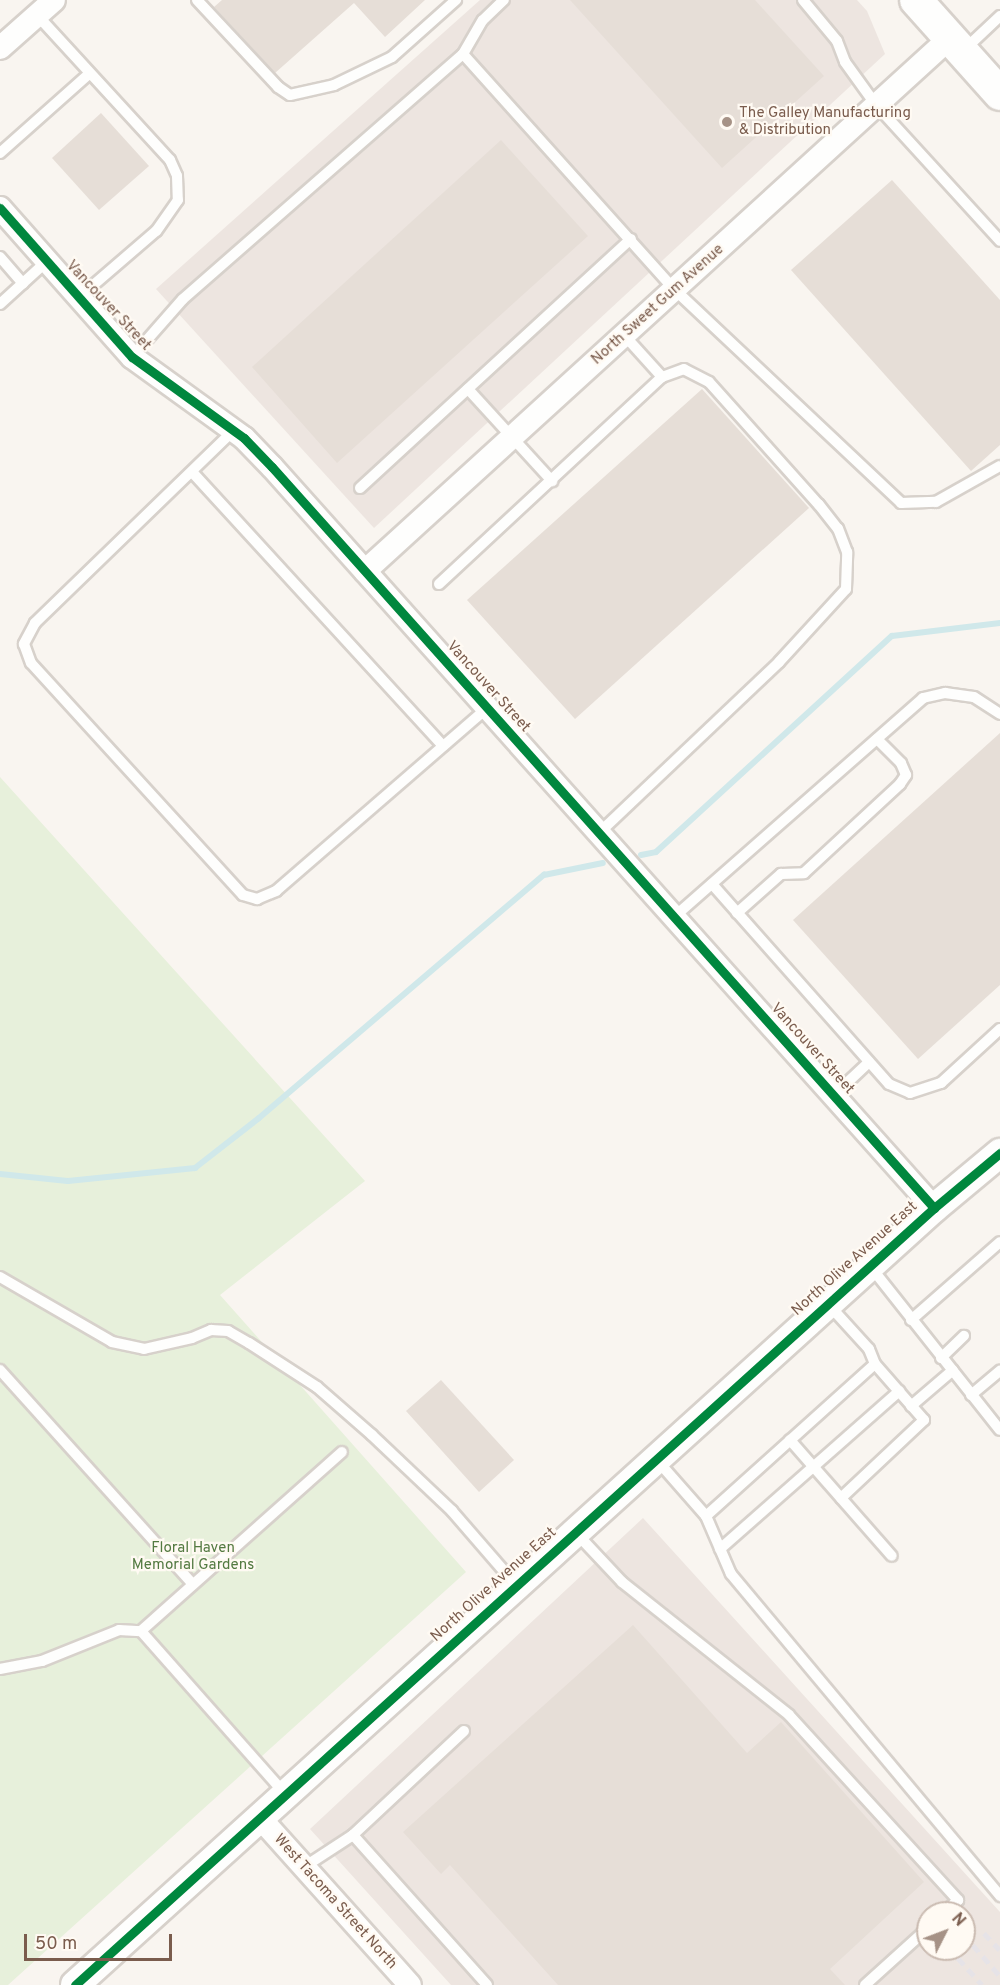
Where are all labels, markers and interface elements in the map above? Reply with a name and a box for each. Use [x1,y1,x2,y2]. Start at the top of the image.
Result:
place label: The Galley Manufacturing & Distribution [739,104,911,139]
marker: The Galley Manufacturing & Distribution [720,115,734,129]
street label: North Sweet Gum Avenue [588,241,728,369]
street label: Vancouver Street [62,257,154,355]
street label: Vancouver Street [442,638,534,736]
street label: Vancouver Street [766,1000,858,1098]
street label: North Olive Avenue East [788,1198,922,1320]
street label: North Olive Avenue East [427,1524,561,1646]
park label: Floral Haven Memorial Gardens [132,1539,254,1574]
street label: West Tacoma Street North [269,1831,401,1973]
north arrow [916,1901,976,1961]
text: N [947,1909,969,1931]
scale bar [27,1922,176,1960]
text: 50 m [35,1933,77,1956]

